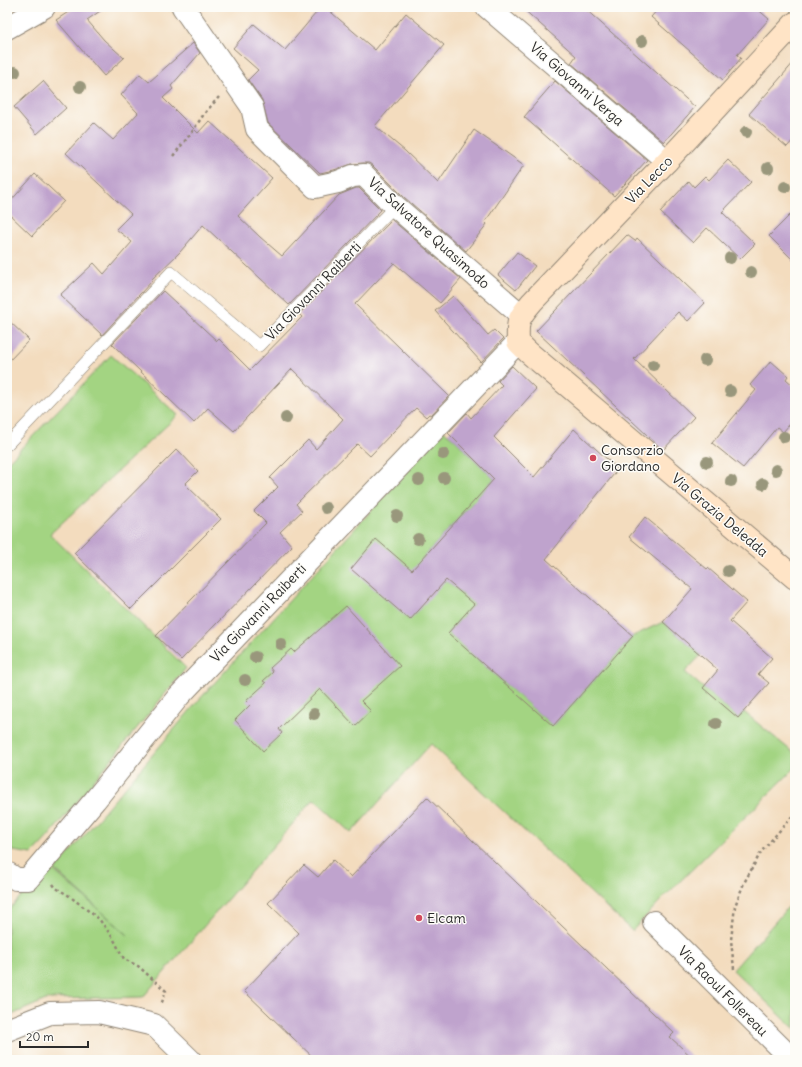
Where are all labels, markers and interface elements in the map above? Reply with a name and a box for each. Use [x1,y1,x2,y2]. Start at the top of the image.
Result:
street label: Via Giovanni Verga [526,38,628,130]
street label: Via Lecco [622,152,676,208]
street label: Via Salvatore Quasimodo [364,173,494,293]
street label: Via Giovanni Raiberti [261,238,365,344]
place label: Consorzio Giordano [601,441,664,475]
marker: Consorzio Giordano [588,453,598,463]
street label: Via Grazia Deledda [668,469,772,561]
street label: Via Giovanni Raiberti [206,560,310,666]
place label: Elcam [427,909,466,927]
marker: Elcam [414,913,424,923]
street label: Via Raoul Follereau [674,942,772,1040]
scale bar [20,1023,88,1049]
text: 20 m [26,1029,54,1044]

